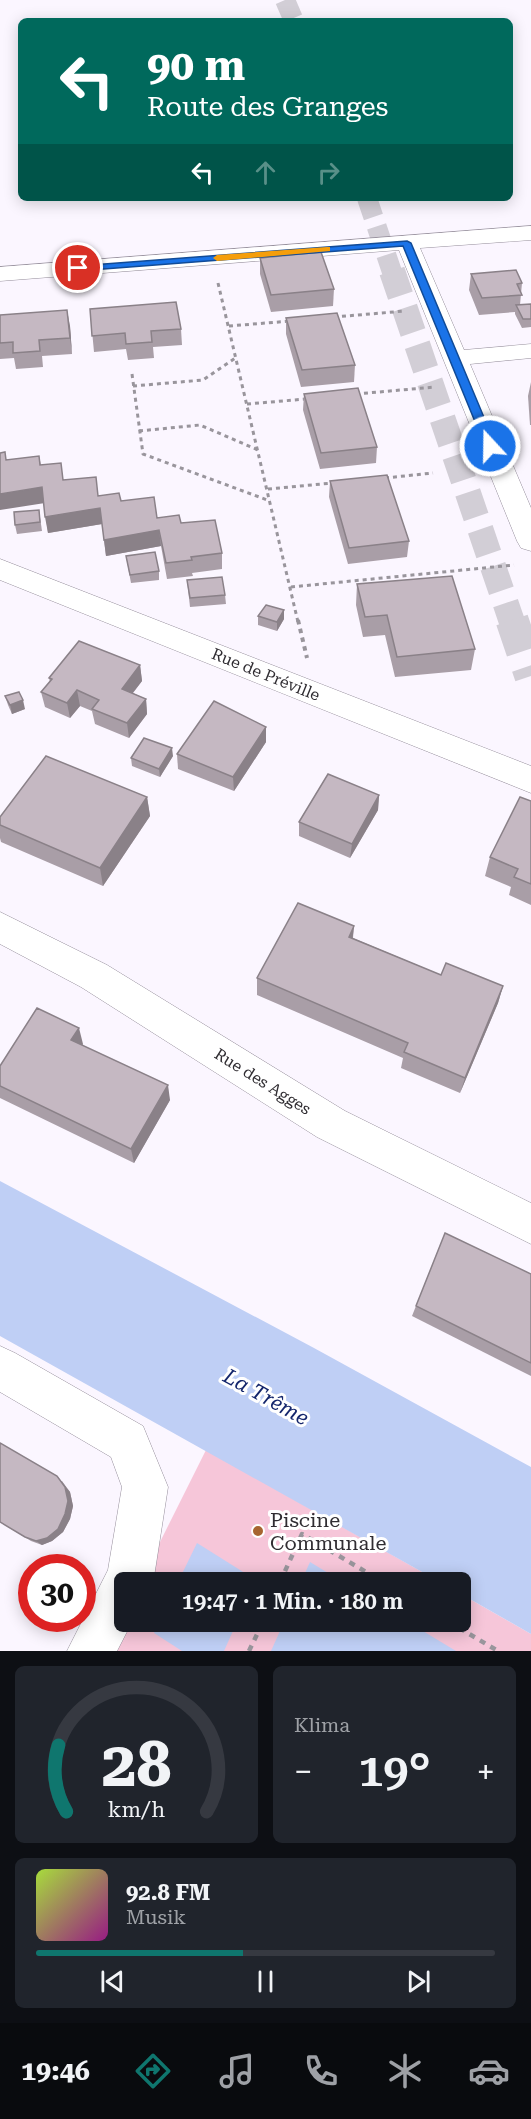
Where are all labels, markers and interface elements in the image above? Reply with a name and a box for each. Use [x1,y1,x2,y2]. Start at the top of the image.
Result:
text: 90 m [147,41,245,90]
icon: left [48,42,126,120]
text: Route des Granges [147,91,388,123]
icon: left [186,156,219,189]
icon: ahead [249,156,282,189]
icon: right [312,156,345,189]
pin [52,242,103,293]
icon: arrive [61,251,94,284]
position arrow [458,414,522,478]
street label: Rue de Préville [209,644,323,705]
street label: Rue des Agges [211,1044,315,1119]
water label: La Trême [218,1363,313,1430]
place label: Piscine Communale [270,1508,386,1555]
marker: Piscine Communale [251,1524,265,1538]
speed limit sign: 30 [18,1554,96,1632]
text: 19:47 · 1 Min. · 180 m [182,1589,403,1614]
text: Klima [294,1713,350,1737]
text: 28 [102,1728,171,1801]
text: 19° [358,1744,431,1797]
text: − [294,1752,312,1791]
text: + [477,1752,495,1791]
text: km/h [108,1797,165,1822]
text: 92.8 FM [126,1880,210,1905]
text: Musik [126,1905,186,1929]
icon: previous [96,1965,129,1998]
icon: pause [249,1965,282,1998]
icon: next [402,1965,435,1998]
icon: directions [132,2050,174,2092]
icon: music [216,2050,258,2092]
icon: phone [300,2050,342,2092]
icon: climate [384,2050,426,2092]
icon: car [468,2050,510,2092]
text: 19:46 [21,2055,90,2087]

